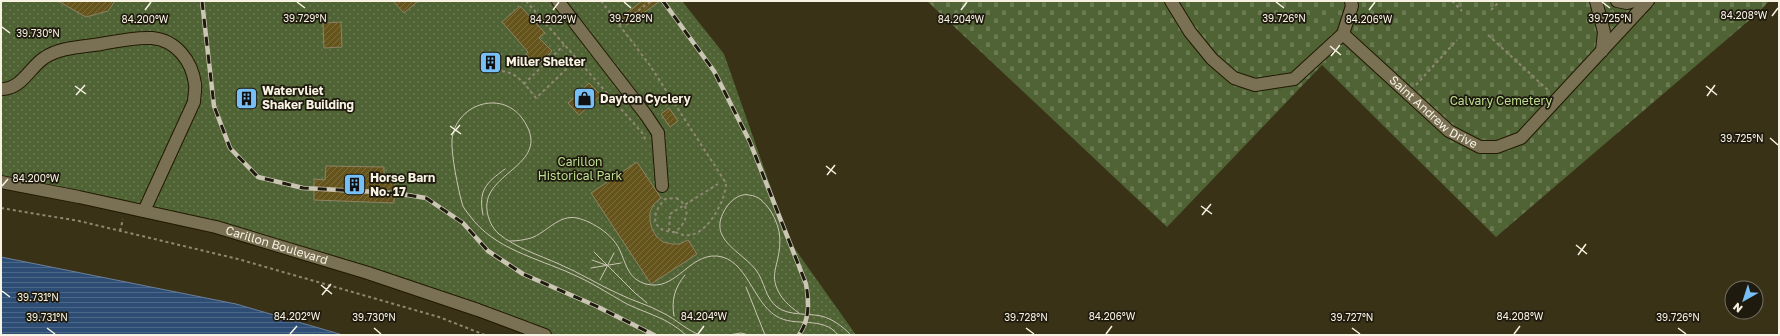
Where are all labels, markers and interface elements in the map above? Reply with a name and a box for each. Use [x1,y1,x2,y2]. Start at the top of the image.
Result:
text: 84.208°W [1721,9,1768,21]
text: 39.729°N [283,12,327,24]
text: 39.728°N [609,12,653,24]
text: 39.726°N [1262,12,1306,24]
text: 39.725°N [1588,12,1632,24]
text: 84.200°W [122,13,169,25]
text: 84.202°W [530,13,577,25]
text: 84.204°W [938,13,985,25]
text: 84.206°W [1346,13,1393,25]
text: 39.730°N [16,27,60,39]
building icon: Miller Shelter [478,49,504,75]
place label: Miller Shelter [506,54,586,69]
street label: Saint Andrew Drive [1386,72,1480,151]
place label: Watervliet Shaker Building [262,83,354,112]
building icon: Watervliet Shaker Building [234,85,260,111]
shop icon: Dayton Cyclery [571,86,597,112]
place label: Dayton Cyclery [600,91,691,106]
park label: Calvary Cemetery [1450,93,1553,108]
text: 39.725°N [1720,132,1764,144]
park label: Carillon Historical Park [538,154,623,183]
place label: Horse Barn No. 17 [370,170,435,199]
text: 84.200°W [13,172,60,184]
building icon: Horse Barn No. 17 [342,172,368,198]
street label: Carillon Boulevard [224,222,330,267]
north arrow [1724,280,1764,320]
text: 39.731°N [17,291,59,303]
text: N [1730,300,1745,316]
text: 84.202°W [274,310,321,322]
text: 84.204°W [681,310,728,322]
text: 84.206°W [1089,310,1136,322]
text: 84.208°W [1497,310,1544,322]
text: 39.731°N [26,311,68,323]
text: 39.730°N [352,311,396,323]
text: 39.728°N [1004,311,1048,323]
text: 39.727°N [1331,311,1373,323]
text: 39.726°N [1656,311,1700,323]

